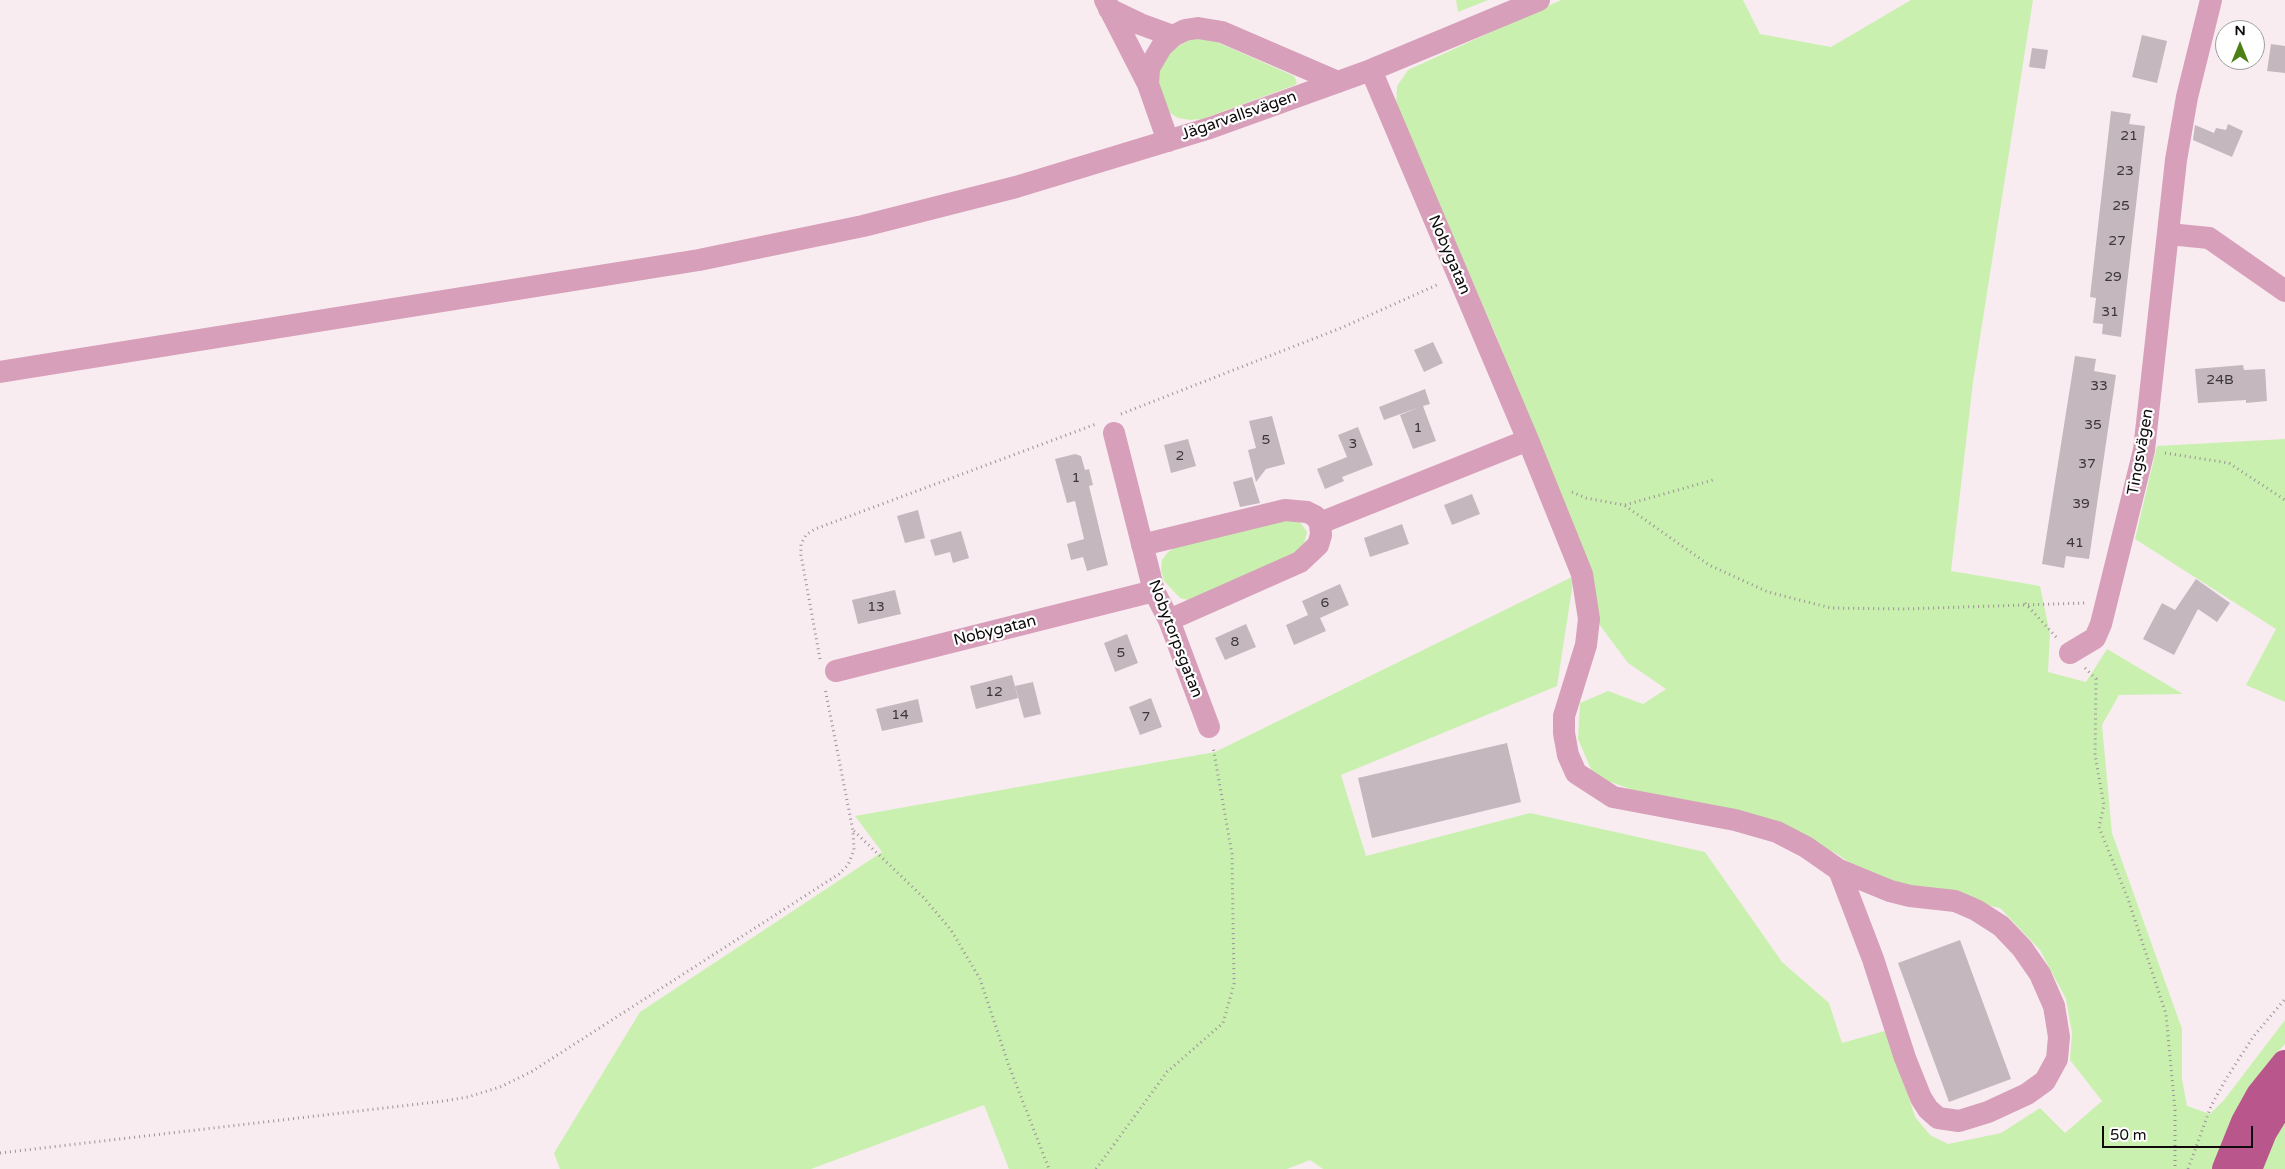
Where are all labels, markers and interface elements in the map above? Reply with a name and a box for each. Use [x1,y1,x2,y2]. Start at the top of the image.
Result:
north arrow [2215,20,2265,70]
text: N [2234,22,2246,39]
street label: Jägarvallsvägen [1179,87,1299,145]
house number: 21 [2120,128,2138,144]
house number: 23 [2116,163,2134,179]
house number: 25 [2112,198,2130,214]
street label: Nobygatan [1424,212,1474,298]
house number: 27 [2108,233,2126,249]
house number: 29 [2104,269,2122,285]
house number: 31 [2101,304,2119,320]
house number: 24B [2206,372,2234,388]
house number: 33 [2090,378,2108,394]
street label: Tingsvägen [2124,407,2158,497]
house number: 35 [2084,417,2102,433]
house number: 1 [1414,420,1422,436]
house number: 5 [1262,432,1270,448]
house number: 3 [1349,436,1357,452]
house number: 2 [1176,448,1184,464]
house number: 37 [2078,456,2096,472]
house number: 1 [1072,470,1080,486]
house number: 39 [2072,496,2090,512]
house number: 41 [2066,535,2084,551]
street label: Nobytorpsgatan [1144,577,1206,701]
house number: 6 [1321,595,1329,611]
house number: 13 [867,599,885,615]
street label: Nobygatan [952,611,1038,651]
house number: 8 [1231,634,1239,650]
house number: 5 [1117,645,1125,661]
house number: 12 [985,684,1003,700]
house number: 14 [891,707,909,723]
house number: 7 [1142,709,1150,725]
scale bar [2105,1116,2256,1148]
text: 50 m [2110,1126,2147,1144]

